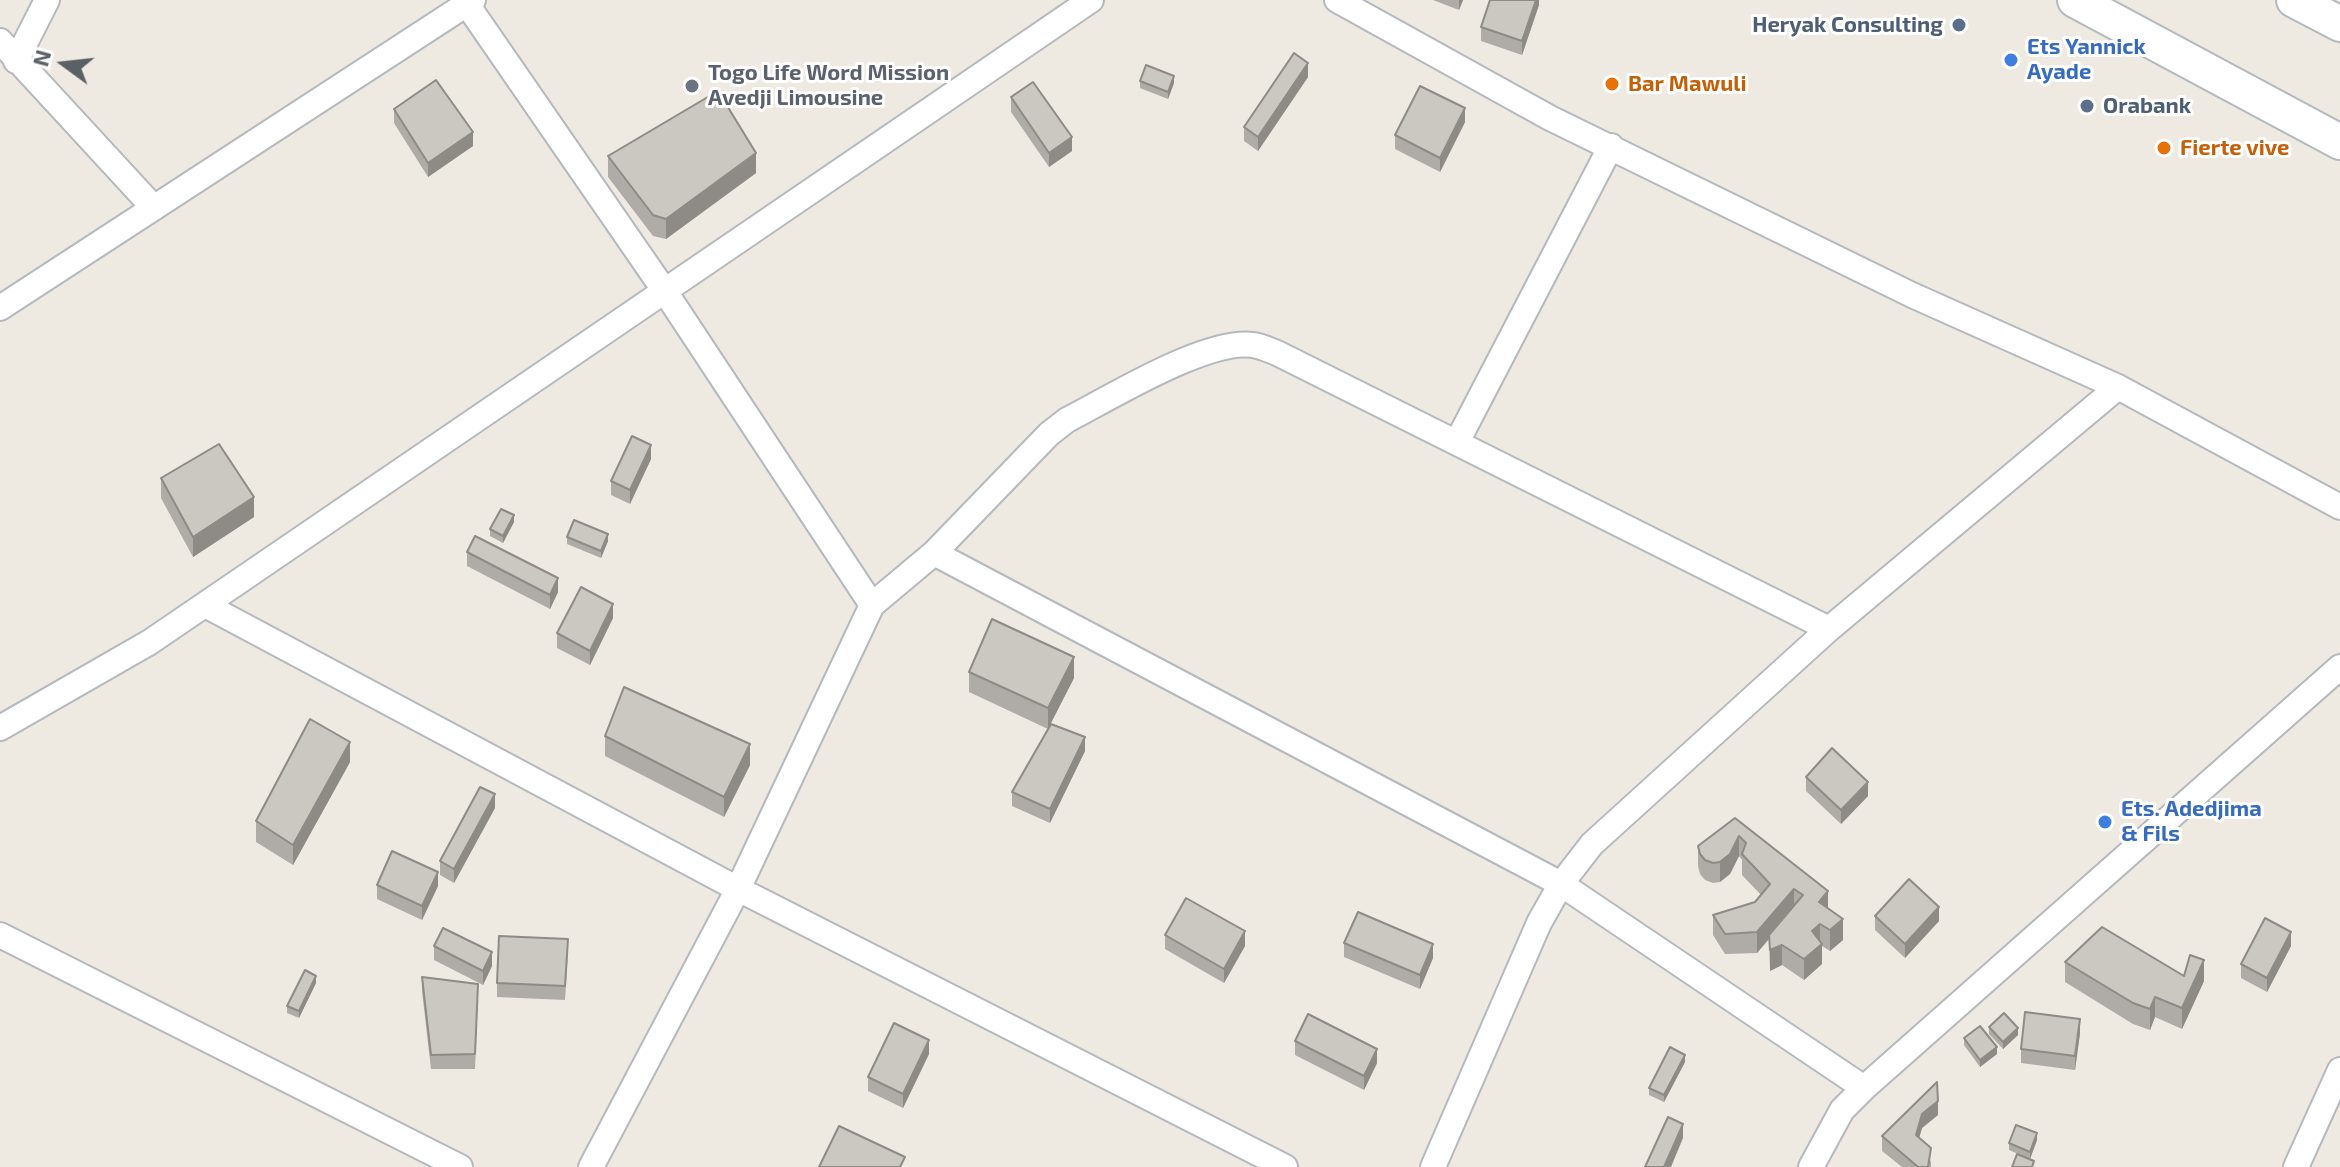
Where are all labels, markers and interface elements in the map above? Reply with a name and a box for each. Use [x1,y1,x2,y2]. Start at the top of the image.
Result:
place label: Heryak Consulting [1752,12,1943,38]
marker: Heryak Consulting [1950,16,1968,34]
north arrow [24,24,104,104]
place label: Ets Yannick Ayade [2027,34,2146,86]
text: N [26,47,55,69]
marker: Ets Yannick Ayade [2002,51,2020,69]
place label: Togo Life Word Mission Avedji Limousine [708,60,949,112]
place label: Bar Mawuli [1628,71,1746,97]
marker: Bar Mawuli [1603,75,1621,93]
marker: Togo Life Word Mission Avedji Limousine [683,77,701,95]
place label: Orabank [2103,93,2191,119]
marker: Orabank [2078,97,2096,115]
place label: Fierte vive [2180,135,2289,161]
marker: Fierte vive [2155,139,2173,157]
place label: Ets. Adedjima & Fils [2121,796,2262,848]
marker: Ets. Adedjima & Fils [2096,813,2114,831]

